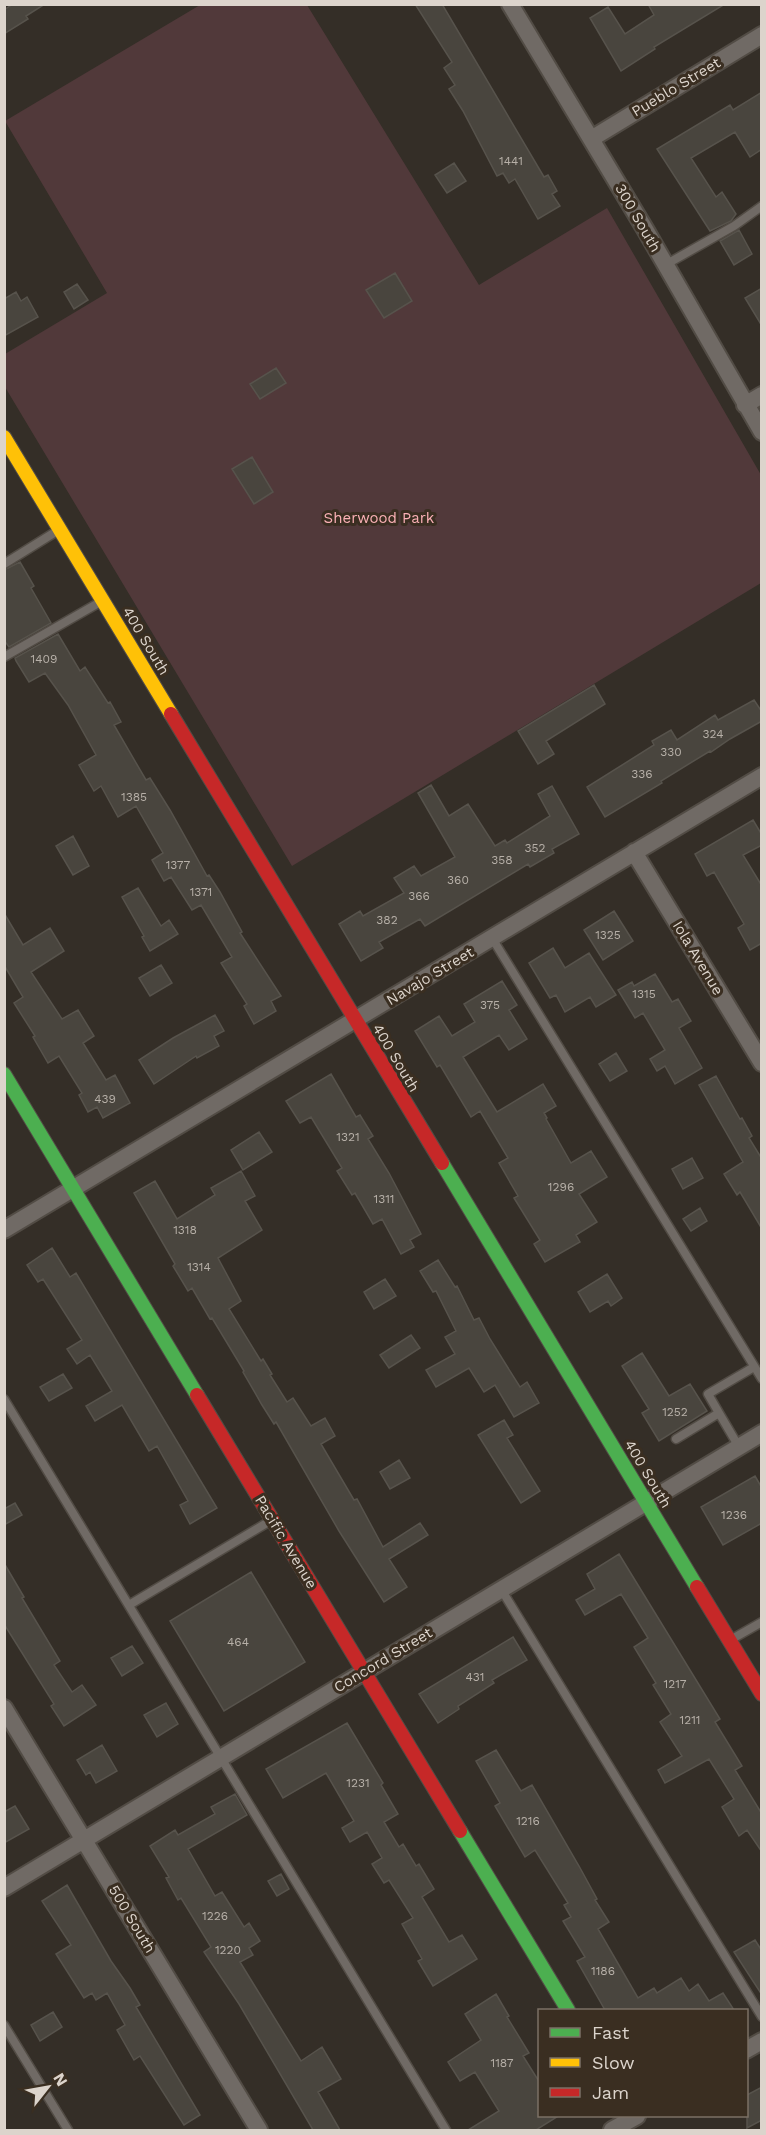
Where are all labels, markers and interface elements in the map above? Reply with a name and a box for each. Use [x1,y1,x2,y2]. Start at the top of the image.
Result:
street label: Pueblo Street [628,53,724,121]
house number: 1441 [499,154,523,168]
street label: 300 South [611,181,665,255]
park label: Sherwood Park [324,509,435,527]
street label: 400 South [119,604,173,678]
house number: 1409 [31,652,57,666]
house number: 324 [703,727,723,741]
house number: 330 [660,745,682,759]
house number: 336 [631,767,653,781]
house number: 1385 [121,790,147,804]
house number: 352 [525,841,545,855]
house number: 358 [491,853,513,867]
house number: 1377 [166,858,191,872]
house number: 360 [447,873,469,887]
house number: 1371 [190,885,212,899]
house number: 366 [408,889,430,903]
house number: 382 [376,913,398,927]
street label: Iola Avenue [669,918,727,998]
house number: 1325 [595,928,621,942]
street label: Navajo Street [383,943,477,1009]
house number: 1315 [632,987,656,1001]
house number: 375 [480,998,500,1012]
street label: 400 South [369,1021,423,1095]
house number: 439 [94,1092,116,1106]
house number: 1321 [336,1130,360,1144]
house number: 1296 [548,1180,574,1194]
house number: 1311 [373,1192,395,1206]
house number: 1318 [173,1223,197,1237]
house number: 1314 [187,1260,211,1274]
house number: 1252 [662,1405,688,1419]
street label: 400 South [621,1437,675,1511]
street label: Pacific Avenue [251,1492,321,1592]
house number: 1236 [721,1508,747,1522]
street label: Concord Street [331,1623,436,1696]
house number: 464 [227,1635,249,1649]
house number: 431 [465,1670,485,1684]
house number: 1217 [663,1677,687,1691]
house number: 1211 [679,1713,701,1727]
house number: 1231 [346,1776,370,1790]
house number: 1216 [516,1814,540,1828]
street label: 500 South [105,1882,159,1956]
house number: 1226 [202,1909,228,1923]
house number: 1220 [215,1943,241,1957]
house number: 1186 [591,1964,615,1978]
legend [538,2009,748,2117]
text: Fast [592,2022,630,2043]
text: Slow [592,2052,635,2073]
house number: 1187 [490,2056,514,2070]
north arrow [18,2057,78,2117]
text: N [49,2070,72,2090]
text: Jam [592,2082,629,2103]

